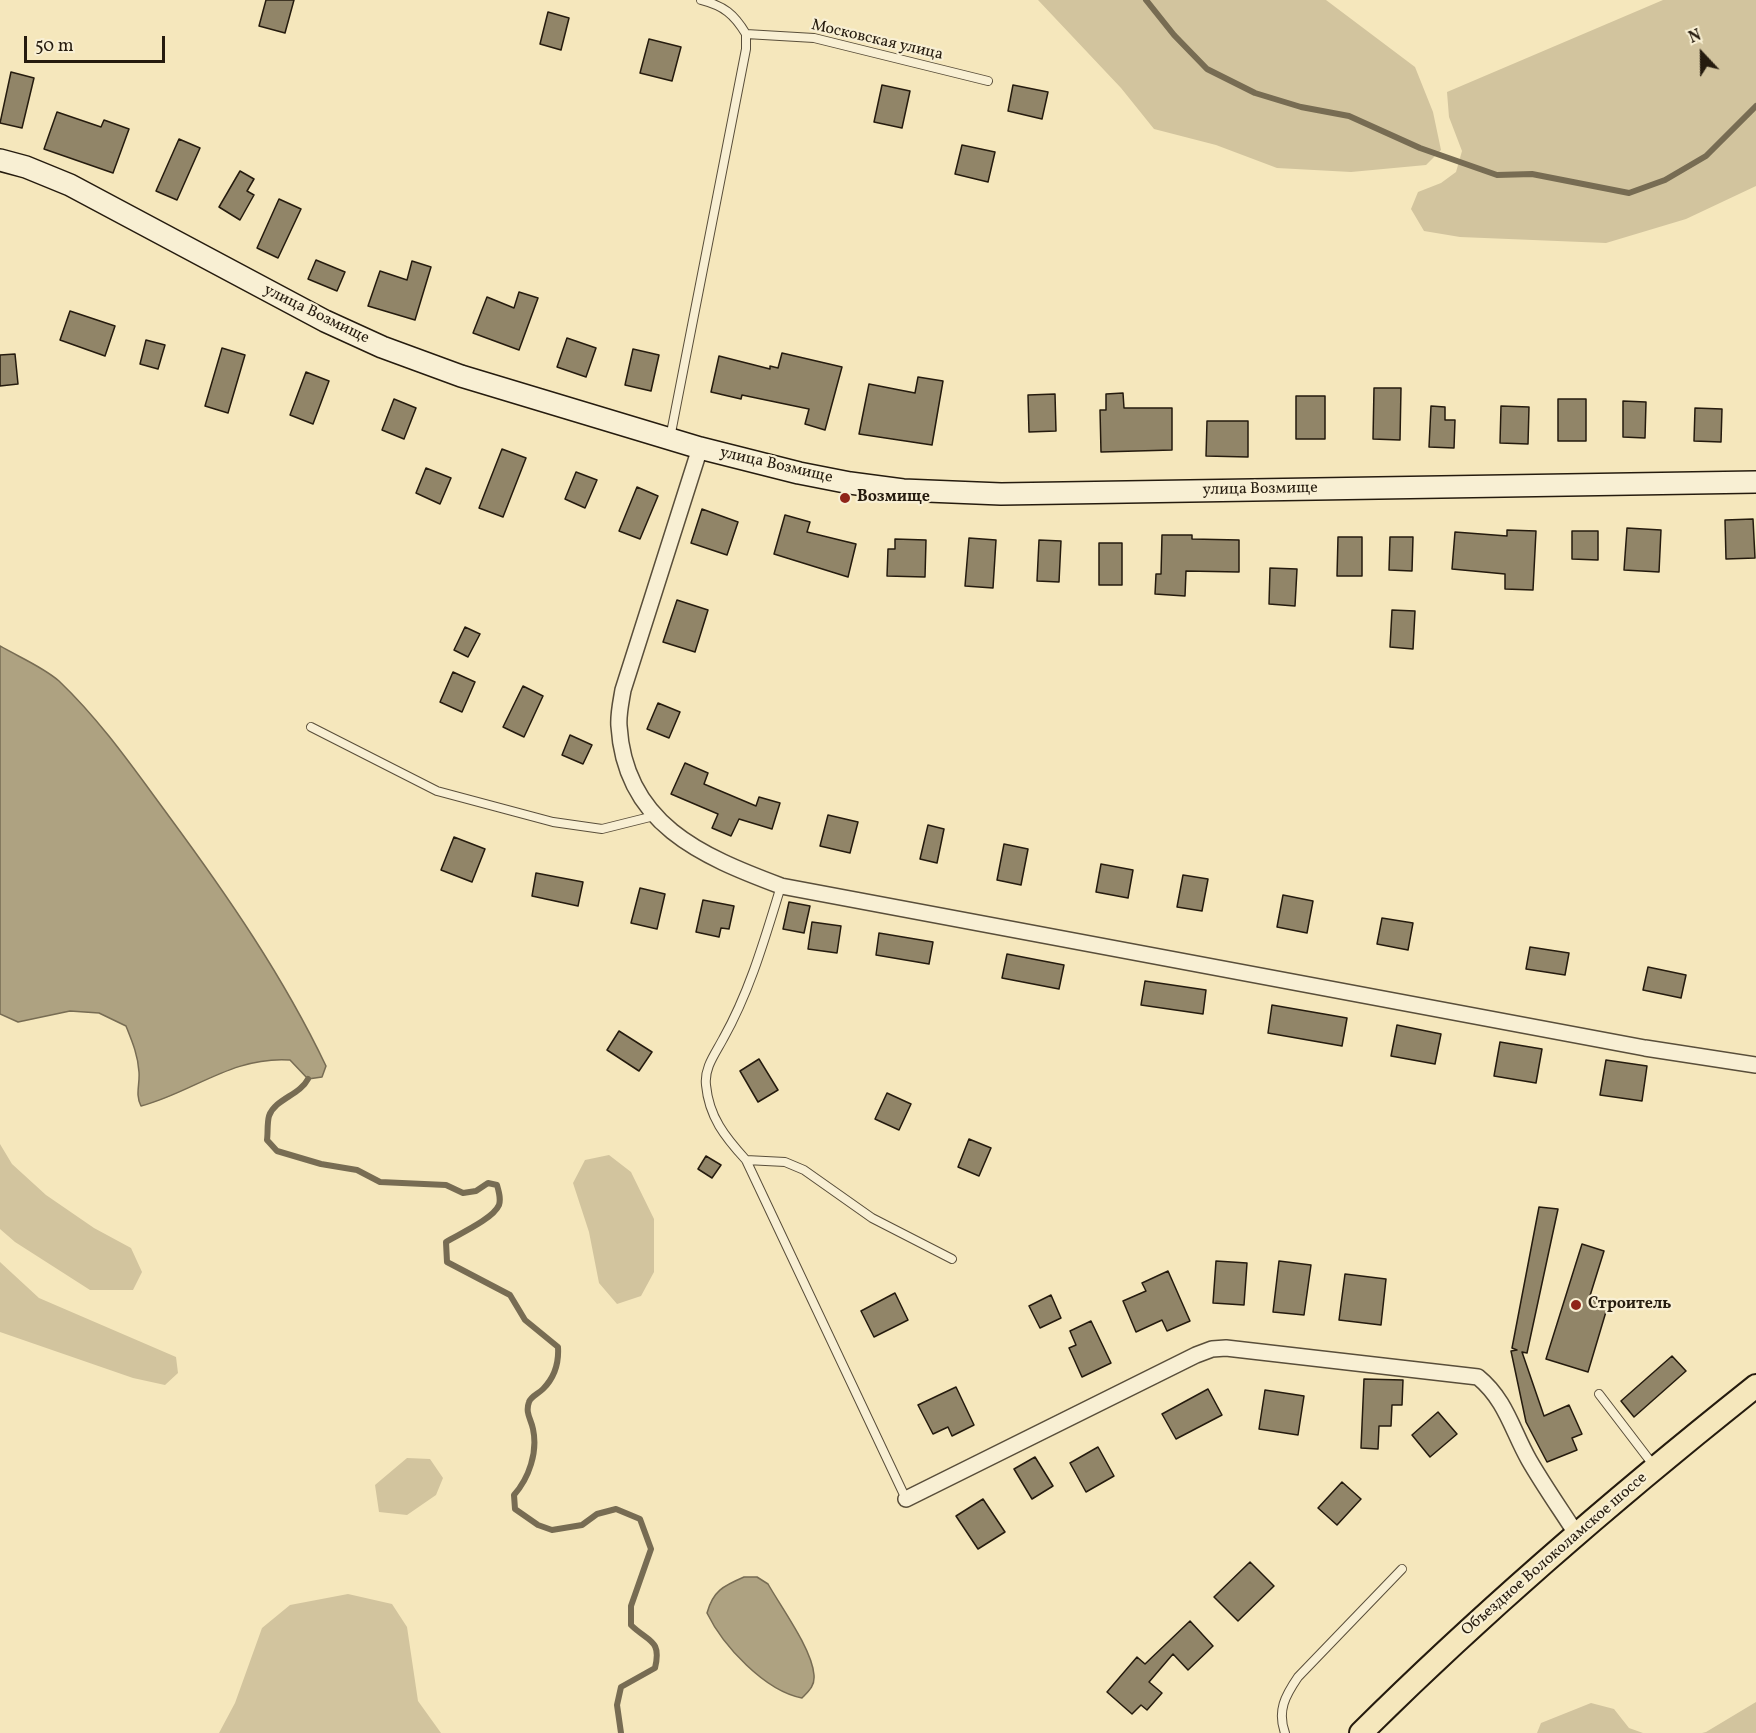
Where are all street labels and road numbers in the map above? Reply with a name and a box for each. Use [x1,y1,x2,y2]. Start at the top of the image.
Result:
street label: Московская улица [809,16,945,66]
street label: улица Возмище [260,281,372,349]
street label: улица Возмище [718,444,834,488]
street label: улица Возмище [1202,479,1318,501]
street label: Объездное Волоколамское шоссе [1458,1469,1652,1641]

